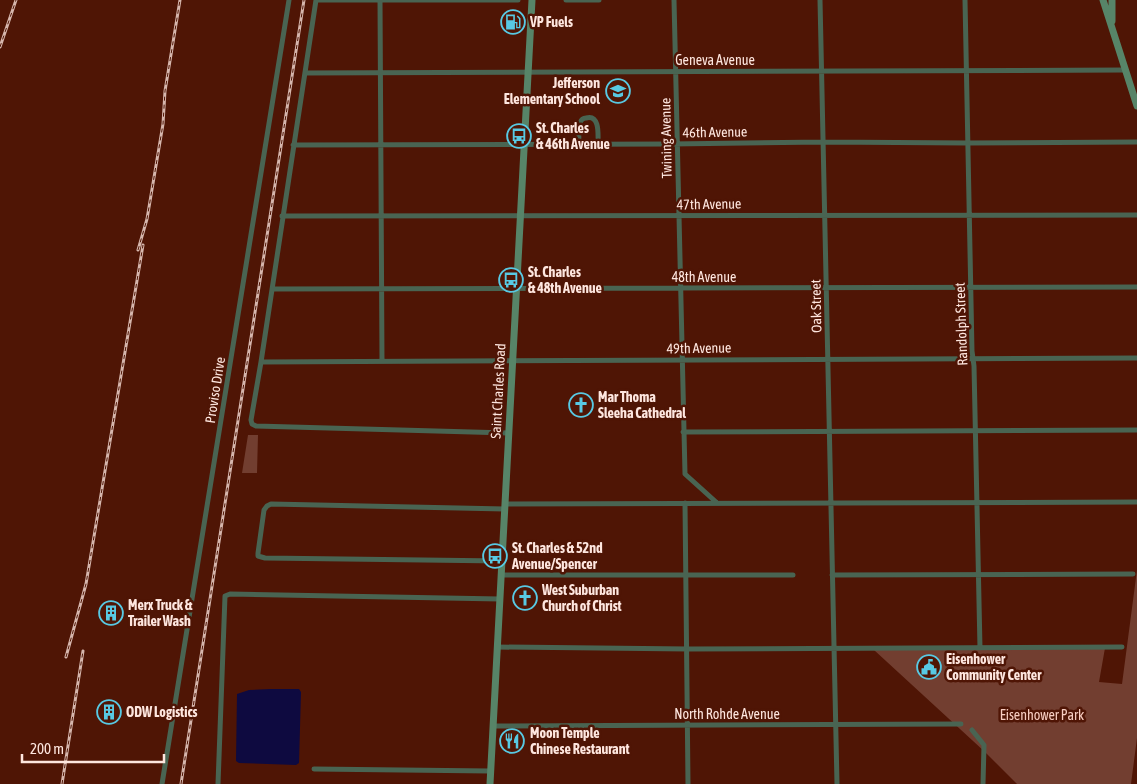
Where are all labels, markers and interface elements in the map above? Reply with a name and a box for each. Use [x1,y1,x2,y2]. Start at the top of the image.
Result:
fuel station icon: VP Fuels [500,9,526,35]
place label: VP Fuels [529,14,573,30]
street label: Geneva Avenue [675,52,755,68]
place label: Jefferson Elementary School [504,75,600,107]
school or university icon: Jefferson Elementary School [605,78,631,104]
street label: Twining Avenue [657,98,675,178]
place label: St. Charles & 46th Avenue [536,120,610,152]
bus stop icon: St. Charles & 46th Avenue [506,123,532,149]
street label: 46th Avenue [683,123,747,141]
street label: 47th Avenue [677,195,741,213]
place label: St. Charles & 48th Avenue [528,264,602,296]
bus stop icon: St. Charles & 48th Avenue [498,267,524,293]
street label: 48th Avenue [672,269,736,285]
street label: Oak Street [808,279,824,333]
street label: Randolph Street [952,282,970,366]
street label: 49th Avenue [667,339,731,357]
street label: Saint Charles Road [488,343,508,439]
street label: Proviso Drive [202,356,228,424]
place label: Mar Thoma Sleeha Cathedral [598,389,686,421]
church icon: Mar Thoma Sleeha Cathedral [568,392,594,418]
place label: St. Charles & 52nd Avenue/Spencer [511,540,603,572]
bus stop icon: St. Charles & 52nd Avenue/Spencer [482,543,508,569]
place label: West Suburban Church of Christ [541,582,622,614]
church icon: West Suburban Church of Christ [512,585,538,611]
place label: Merx Truck & Trailer Wash [128,597,193,629]
building icon: Merx Truck & Trailer Wash [98,600,124,626]
place label: Eisenhower Community Center [946,651,1042,683]
public building icon: Eisenhower Community Center [916,654,942,680]
building icon: ODW Logistics [96,699,122,725]
place label: ODW Logistics [126,704,198,720]
street label: North Rohde Avenue [674,706,780,722]
park label: Eisenhower Park [1000,707,1084,723]
place label: Moon Temple Chinese Restaurant [530,725,629,757]
restaurant icon: Moon Temple Chinese Restaurant [499,728,525,754]
scale bar [22,732,165,764]
text: 200 m [30,740,64,757]

